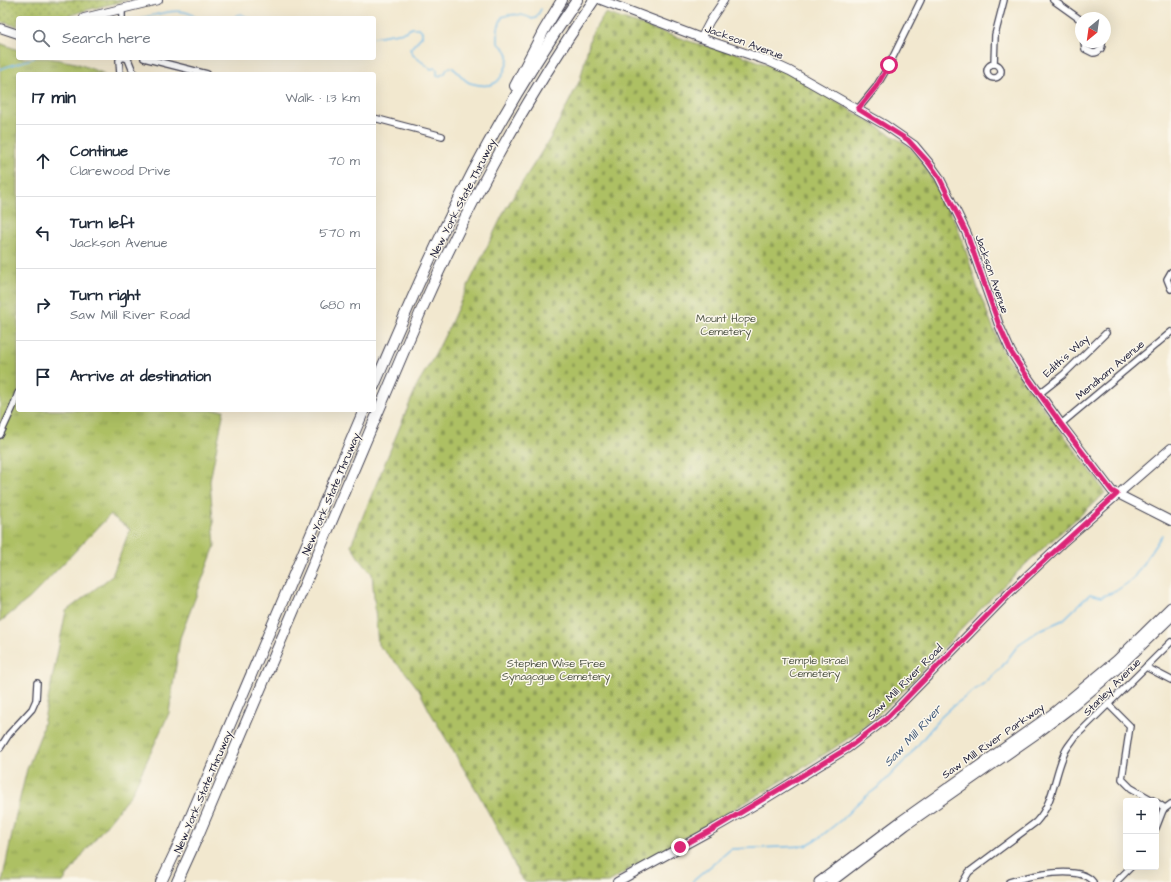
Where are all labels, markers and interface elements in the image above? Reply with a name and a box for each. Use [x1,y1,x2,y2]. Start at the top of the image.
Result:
north arrow [1075,12,1111,48]
search box [16,16,376,60]
street label: Jackson Avenue [703,21,785,63]
icon: search [30,27,52,49]
text: Search here [62,28,151,49]
route start [880,56,898,74]
text: 17 min [32,86,76,110]
text: Walk · 1.3 km [285,89,360,107]
street label: New York State Thruway [426,136,501,261]
text: Continue [70,141,128,162]
icon: ahead [32,150,54,172]
text: 70 m [328,152,360,170]
text: Clarewood Drive [70,162,170,180]
text: Turn left [70,213,134,234]
icon: left [32,222,54,244]
text: 570 m [319,224,360,242]
street label: Jackson Avenue [971,233,1013,315]
text: Jackson Avenue [70,234,168,252]
text: Turn right [70,285,141,306]
icon: right [32,294,54,316]
text: 680 m [320,296,360,314]
text: Saw Mill River Road [70,306,190,324]
park label: Mount Hope Cemetery [696,311,756,340]
street label: Edith's Way [1040,331,1093,382]
street label: Mendham Avenue [1072,337,1148,403]
icon: arrive [32,366,54,388]
text: Arrive at destination [70,366,211,387]
street label: New York State Thruway [298,430,365,558]
street label: Saw Mill River Road [864,641,946,723]
park label: Temple Israel Cemetery [782,653,848,682]
street label: Stanley Avenue [1080,655,1145,720]
park label: Stephen Wise Free Synagogue Cemetery [502,656,610,685]
street label: Saw Mill River Parkway [939,700,1048,783]
water label: Saw Mill River [880,701,947,770]
street label: New York State Thruway [170,728,237,856]
map controls [1123,798,1159,870]
button: + [1123,798,1159,834]
button: − [1123,834,1159,870]
route end [671,838,689,856]

